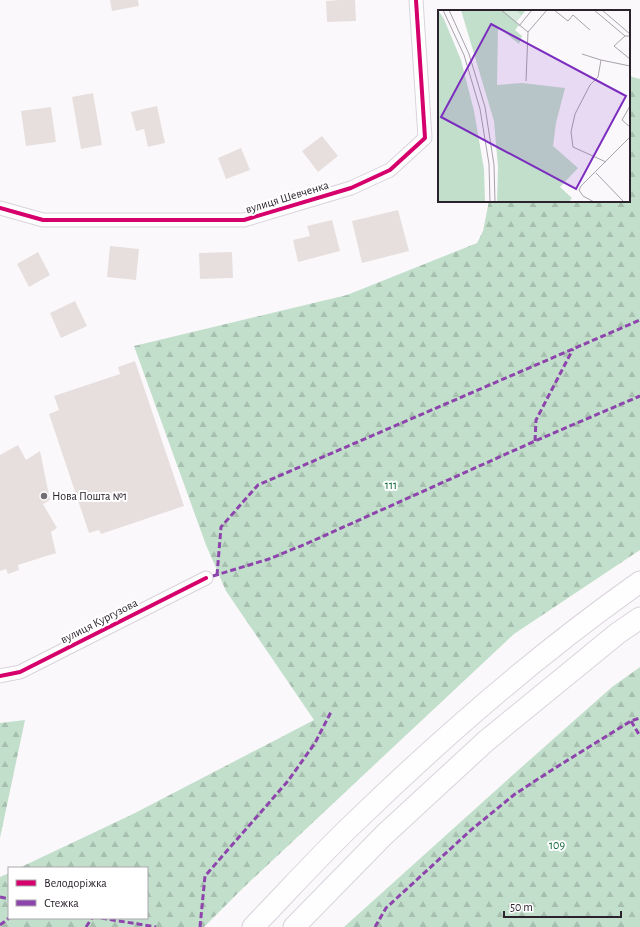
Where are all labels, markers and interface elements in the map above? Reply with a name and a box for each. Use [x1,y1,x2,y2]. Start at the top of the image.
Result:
inset map [438,10,630,202]
street label: вулиця Шевченка [244,179,331,216]
park label: 111 [385,479,397,491]
place label: Нова Пошта №1 [52,490,127,502]
marker: Нова Пошта №1 [39,491,49,501]
street label: вулиця Кургузова [59,596,140,646]
park label: 109 [549,839,565,851]
legend [8,867,148,919]
text: Велодоріжка [44,877,107,889]
scale bar [504,893,621,919]
text: Стежка [44,897,79,909]
text: 50 m [510,901,533,913]

